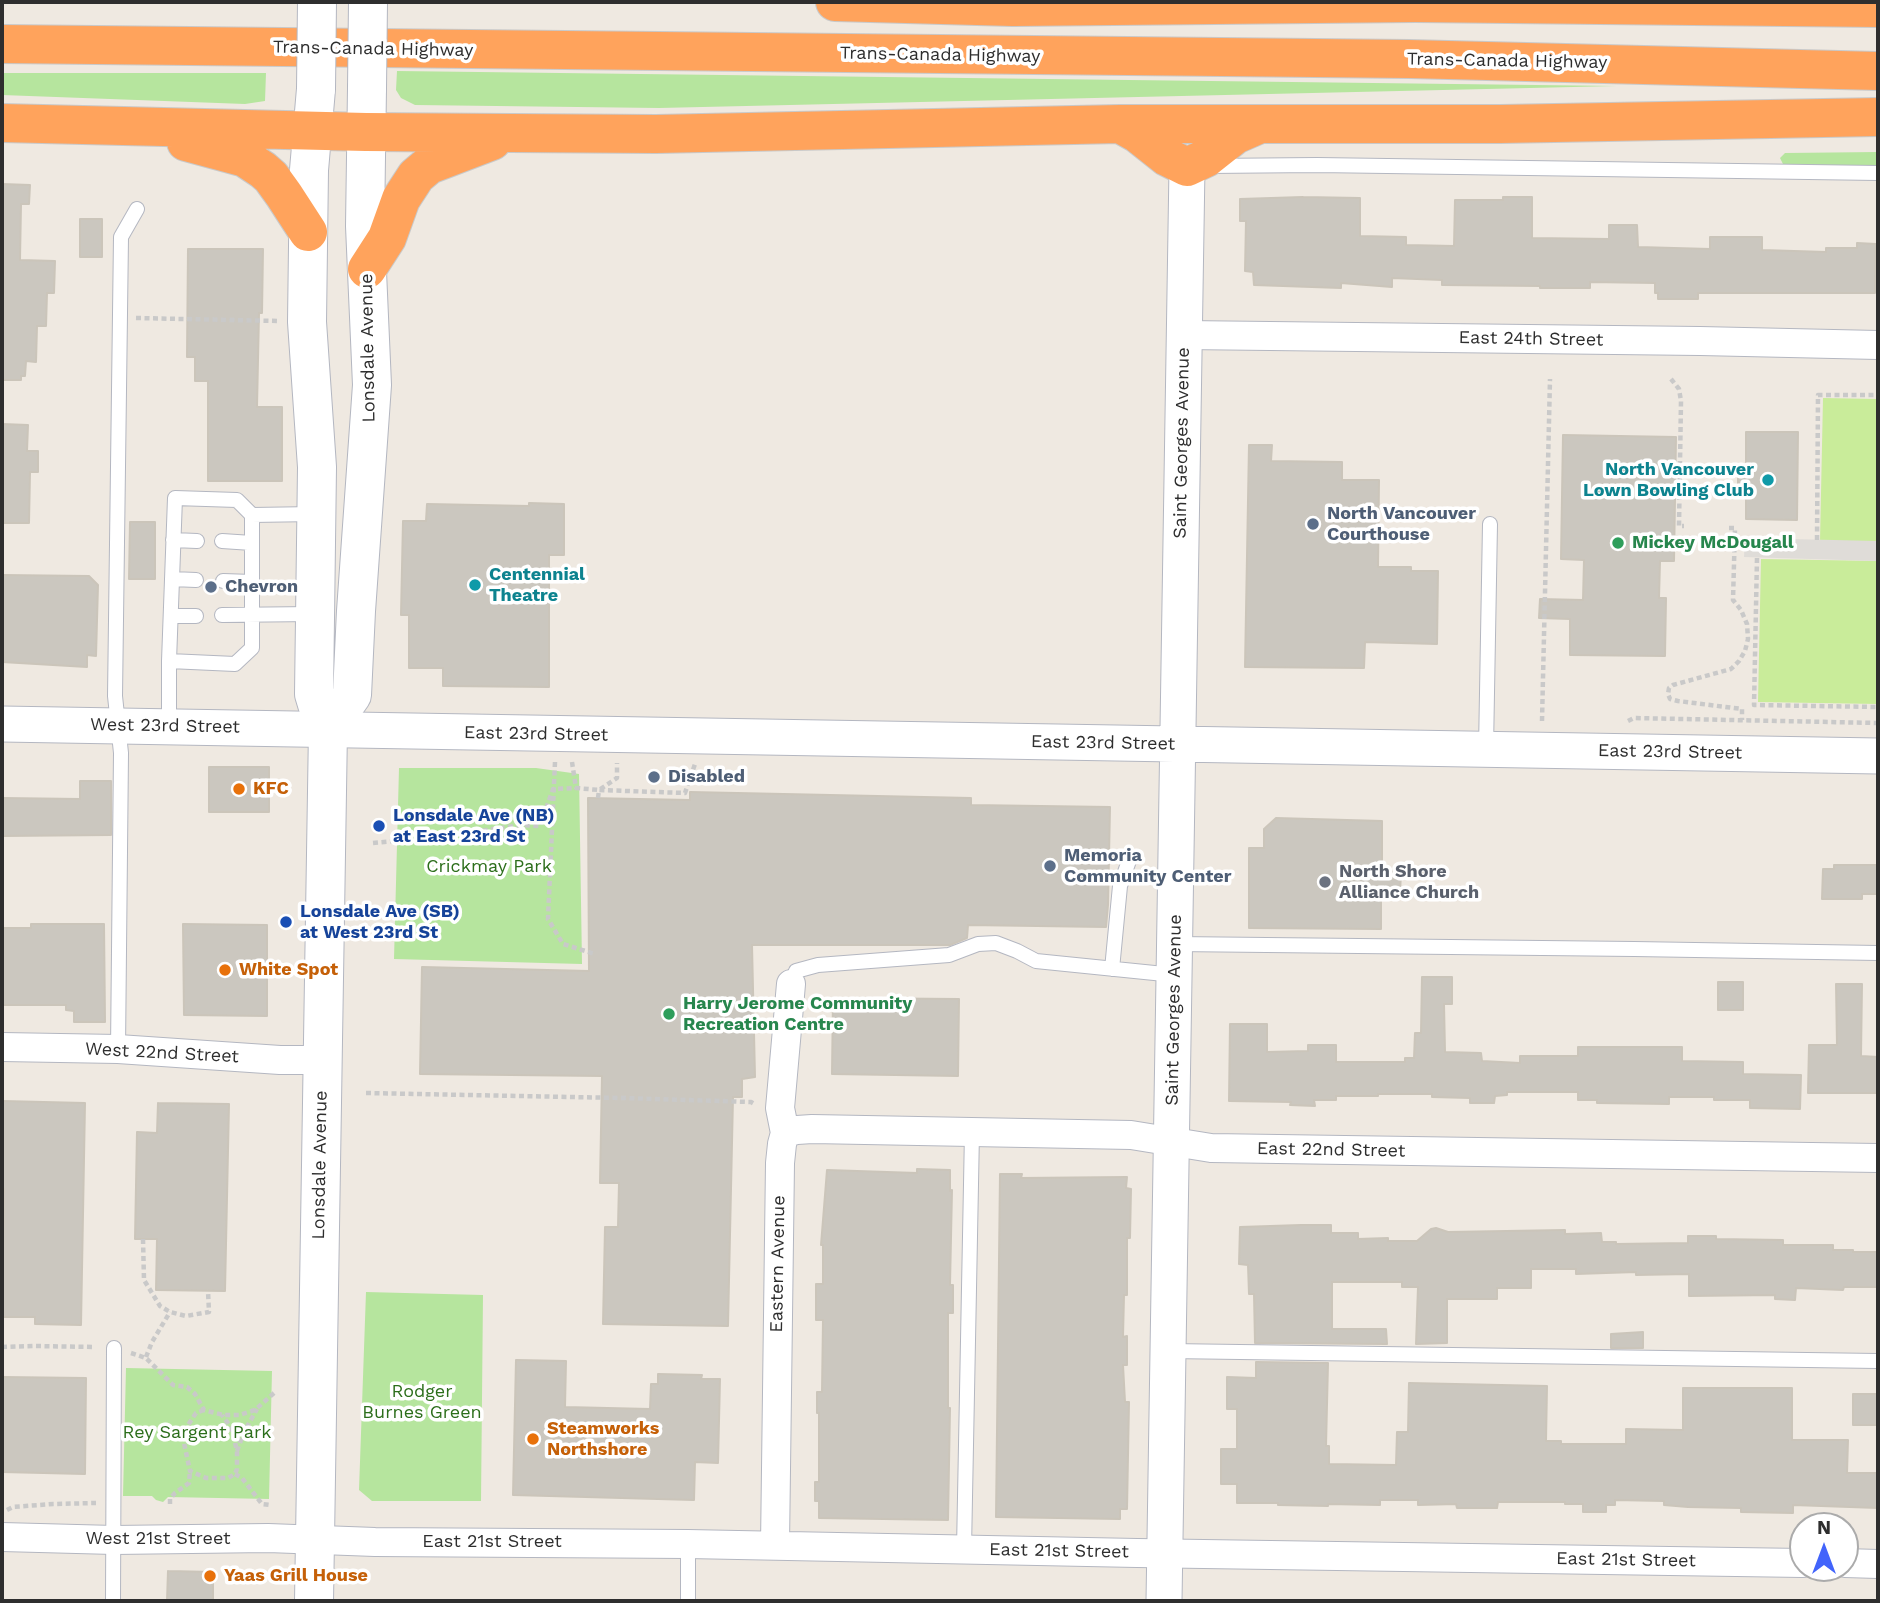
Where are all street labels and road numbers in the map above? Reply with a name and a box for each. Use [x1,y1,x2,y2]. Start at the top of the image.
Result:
street label: Trans-Canada Highway [273,36,473,62]
street label: Trans-Canada Highway [840,42,1040,68]
street label: Trans-Canada Highway [1407,48,1607,74]
street label: Lonsdale Avenue [356,273,380,423]
street label: East 24th Street [1458,327,1604,351]
street label: Saint Georges Avenue [1170,347,1194,539]
street label: West 23rd Street [90,714,240,738]
street label: East 23rd Street [464,722,608,746]
street label: East 23rd Street [1031,731,1175,755]
street label: East 23rd Street [1598,740,1742,764]
street label: Saint Georges Avenue [1162,914,1186,1106]
street label: West 22nd Street [85,1038,239,1068]
street label: Lonsdale Avenue [308,1090,332,1240]
street label: East 22nd Street [1257,1138,1405,1162]
street label: Eastern Avenue [766,1195,790,1333]
street label: West 21st Street [85,1528,231,1550]
street label: East 21st Street [422,1531,562,1553]
street label: East 21st Street [989,1539,1129,1563]
street label: East 21st Street [1556,1548,1696,1572]

